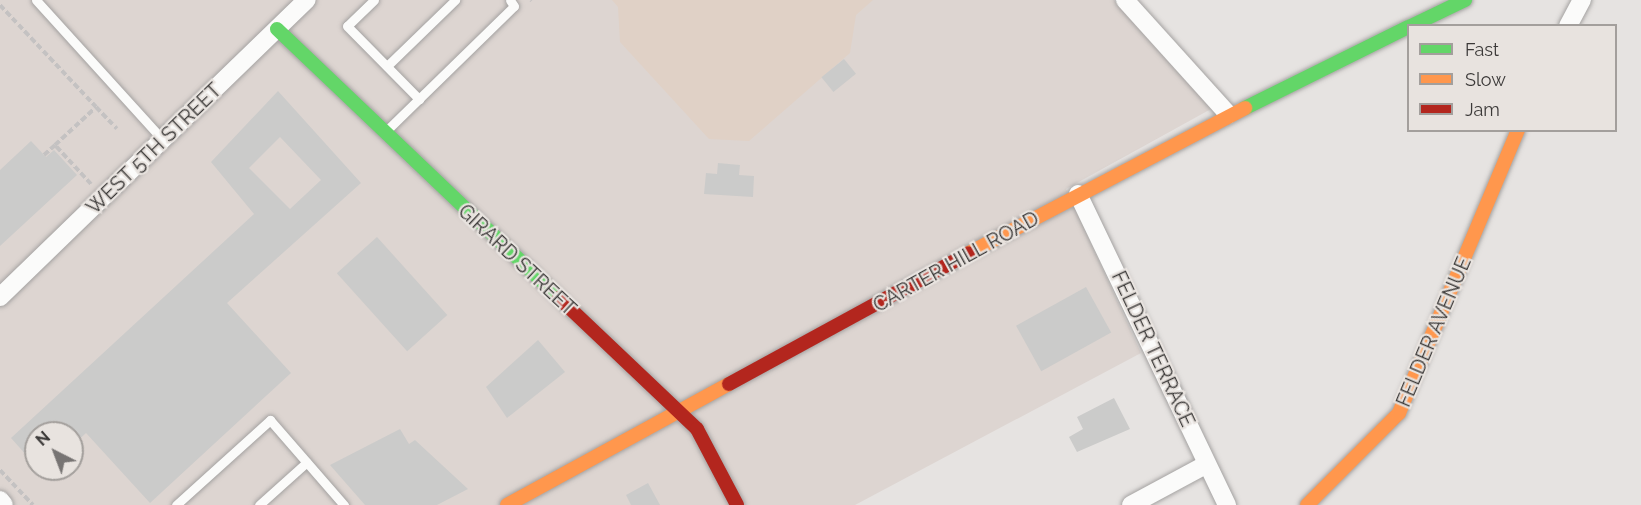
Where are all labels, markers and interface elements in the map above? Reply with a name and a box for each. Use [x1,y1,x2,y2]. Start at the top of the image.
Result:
legend [1407,24,1617,132]
text: Fast [1465,39,1499,60]
text: Slow [1465,69,1506,90]
street label: WEST 5TH STREET [81,78,227,220]
text: Jam [1465,99,1500,120]
street label: GIRARD STREET [453,199,581,321]
street label: CARTER HILL ROAD [869,206,1043,318]
street label: FELDER AVENUE [1391,253,1477,411]
street label: FELDER TERRACE [1106,267,1200,431]
north arrow [24,421,84,481]
text: N [32,428,54,450]

